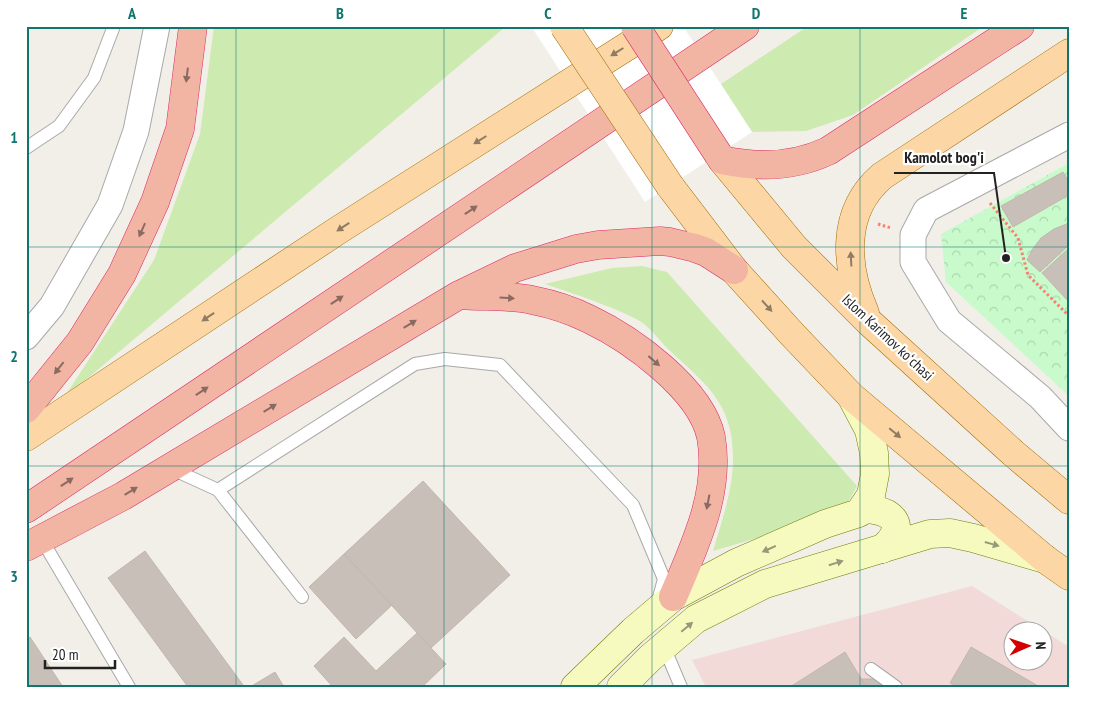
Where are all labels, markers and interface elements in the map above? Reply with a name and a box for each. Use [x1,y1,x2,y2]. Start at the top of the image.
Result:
text: A [127,3,137,23]
text: B [336,3,344,23]
text: C [544,3,552,23]
text: D [752,3,761,23]
text: E [961,3,968,23]
one-way arrow [611,48,624,57]
one-way arrow [183,67,191,83]
text: 1 [10,127,18,147]
one-way arrow [474,135,487,144]
callout: Kamolot bog'i [894,142,994,173]
text: Kamolot bog'i [904,147,984,167]
one-way arrow [465,205,478,215]
one-way arrow [337,222,350,232]
one-way arrow [138,223,146,237]
one-way arrow [847,250,855,266]
street label: Islom Karimov koʻchasi [838,290,938,384]
one-way arrow [500,294,516,302]
one-way arrow [330,296,343,305]
one-way arrow [761,300,773,312]
one-way arrow [201,312,214,321]
one-way arrow [403,320,416,329]
text: 2 [10,346,18,366]
one-way arrow [647,355,659,367]
one-way arrow [53,362,64,375]
one-way arrow [195,386,208,396]
one-way arrow [264,403,277,412]
one-way arrow [888,427,901,438]
one-way arrow [60,477,73,487]
one-way arrow [124,487,137,496]
one-way arrow [704,495,712,510]
one-way arrow [985,540,1000,548]
one-way arrow [762,545,776,553]
one-way arrow [828,559,843,567]
text: 3 [10,566,18,586]
north arrow [1002,620,1052,670]
one-way arrow [681,621,693,633]
scale bar [45,638,115,670]
text: N [1032,641,1050,650]
text: 20 m [52,645,78,664]

